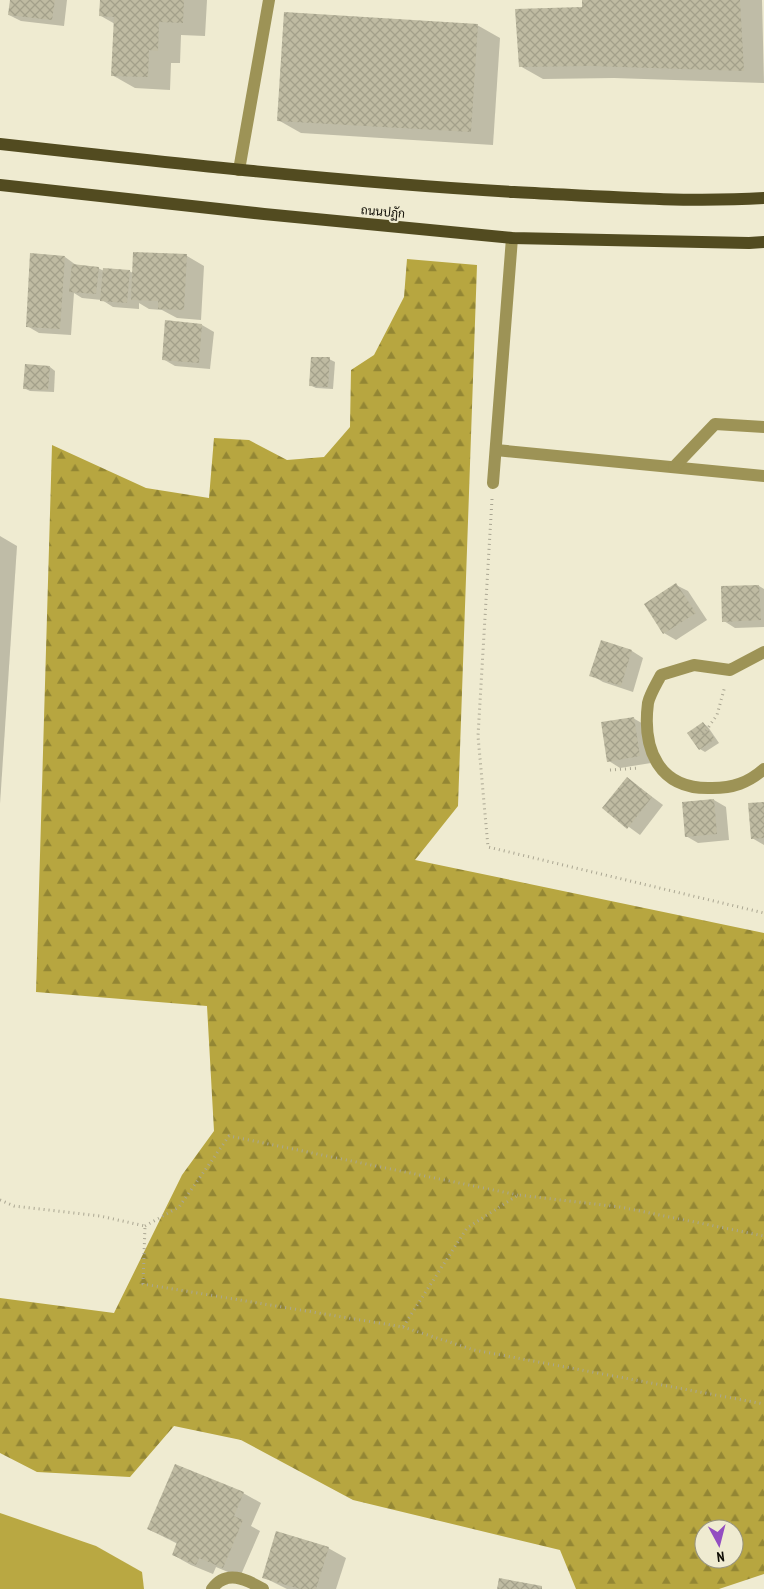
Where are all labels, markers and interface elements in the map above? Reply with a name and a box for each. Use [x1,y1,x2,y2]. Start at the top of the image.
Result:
street label: ถนนปฏัก [360,202,406,222]
north arrow [694,1519,744,1569]
text: N [716,1548,725,1566]

